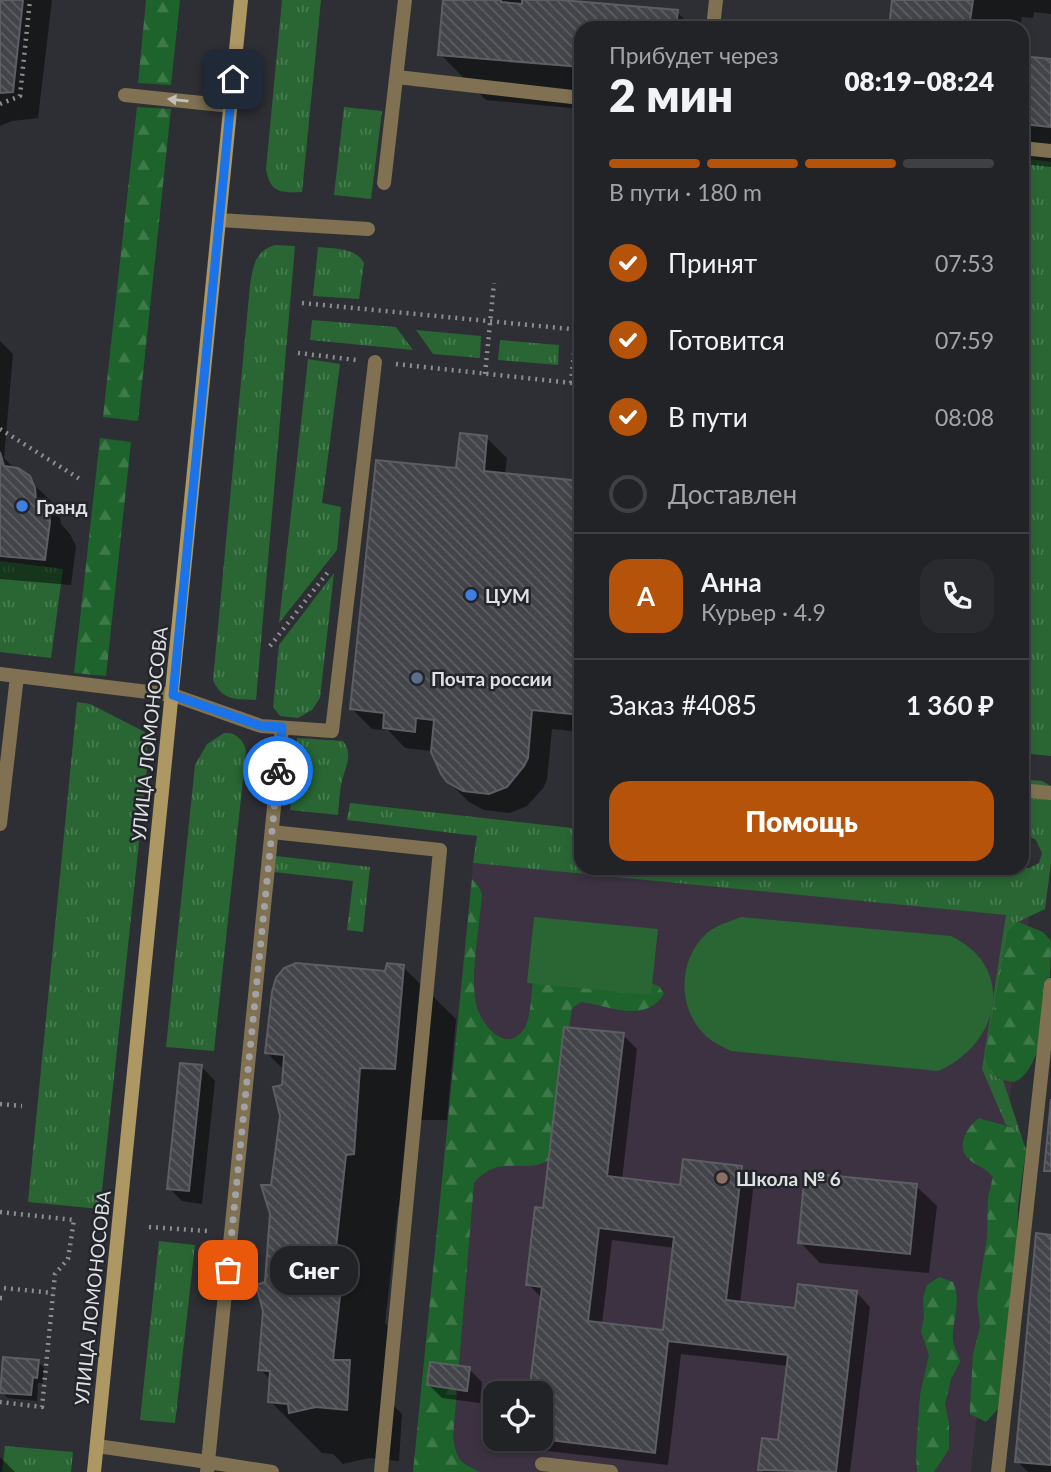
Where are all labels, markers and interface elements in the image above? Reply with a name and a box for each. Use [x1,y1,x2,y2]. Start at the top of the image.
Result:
text: Прибудет через [609,41,779,69]
pin [203,49,263,109]
icon: home [214,60,252,98]
text: 08:19–08:24 [844,65,994,97]
text: 2 мин [609,67,733,122]
one-way arrow [167,94,189,105]
text: В пути · 180 m [609,178,762,206]
icon: check [609,244,647,282]
text: Принят [668,247,757,279]
text: 07:53 [935,249,994,277]
icon: check [609,321,647,359]
text: Готовится [668,324,785,356]
text: 07:59 [935,326,994,354]
icon: check [609,398,647,436]
text: В пути [668,401,748,433]
text: 08:08 [935,403,994,431]
text: Доставлен [668,478,797,510]
place label: Гранд [36,495,87,518]
marker: Гранд [14,498,30,514]
button: phone [920,559,994,633]
text: Анна [701,566,762,598]
text: А [637,580,655,612]
place label: ЦУМ [485,584,530,607]
marker: ЦУМ [463,587,479,603]
text: Курьер · 4.9 [701,598,826,626]
street label: УЛИЦА ЛОМОНОСОВА [126,625,172,842]
place label: Почта россии [431,667,552,690]
marker: Почта россии [409,670,425,686]
text: Заказ #4085 [609,689,757,721]
text: 1 360 ₽ [906,689,994,721]
courier [243,736,313,806]
icon: bike [259,752,297,790]
button: Помощь [609,781,994,861]
place label: Школа № 6 [736,1167,841,1190]
marker: Школа № 6 [714,1170,730,1186]
street label: УЛИЦА ЛОМОНОСОВА [69,1189,115,1406]
pin [198,1240,258,1300]
callout: Снег [270,1246,358,1294]
icon: bag [209,1251,247,1289]
text: Снег [289,1256,339,1284]
map controls [483,1381,553,1451]
button: locate [483,1381,553,1451]

